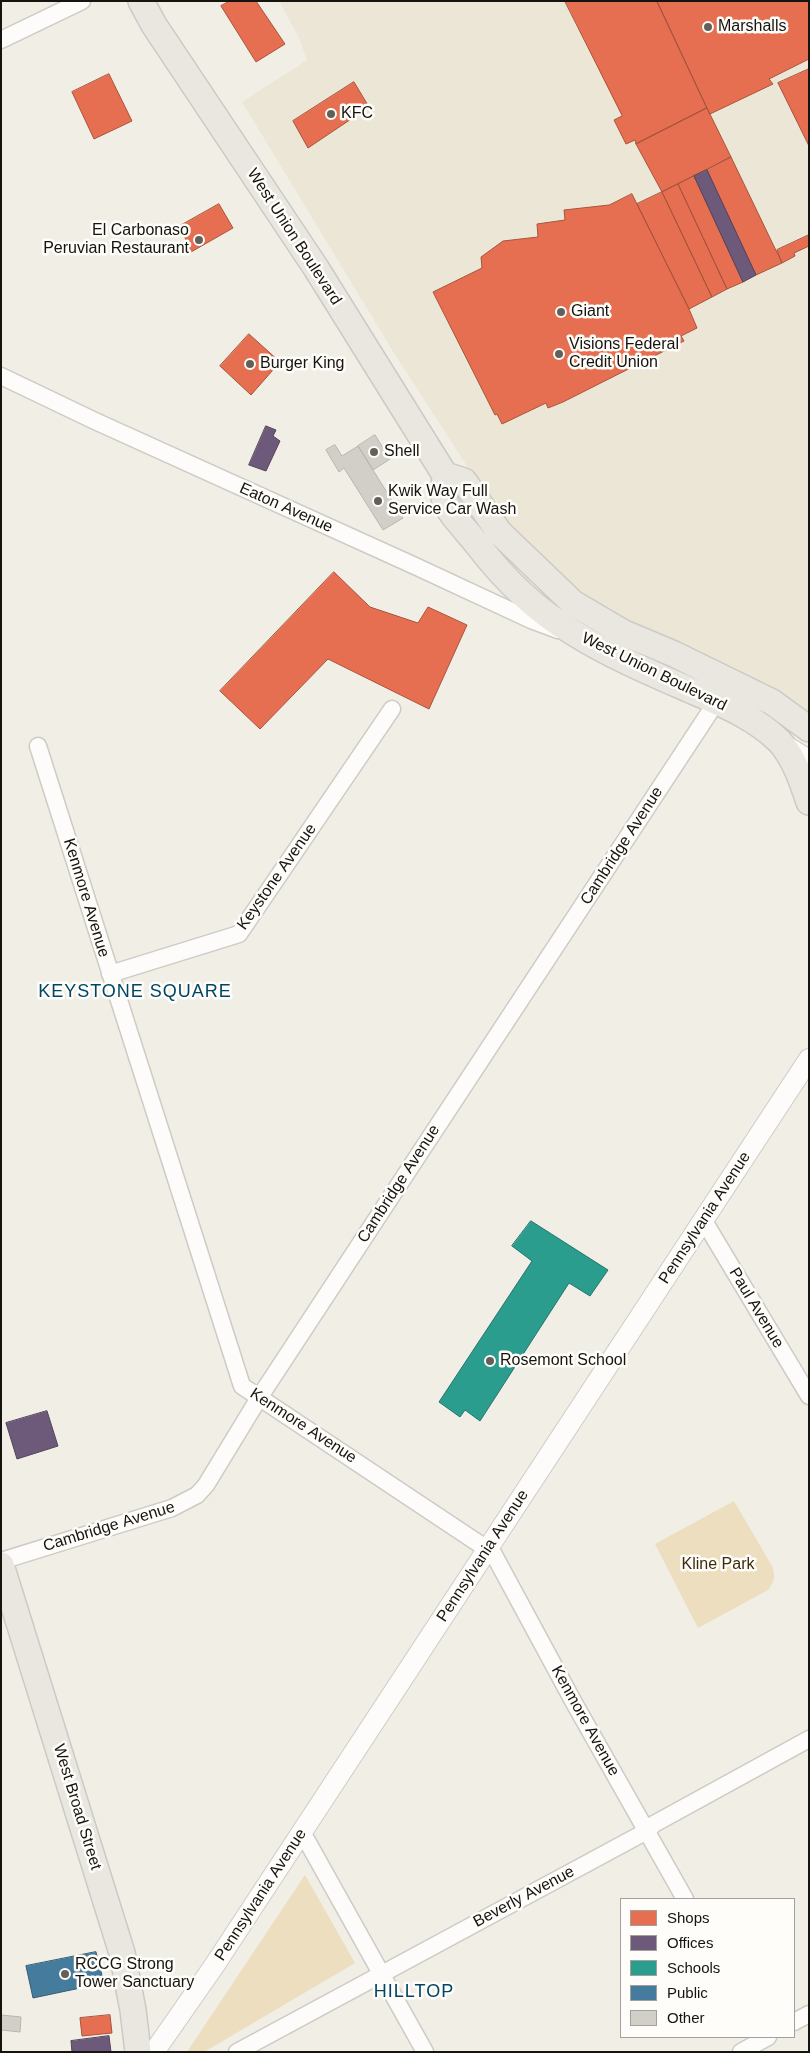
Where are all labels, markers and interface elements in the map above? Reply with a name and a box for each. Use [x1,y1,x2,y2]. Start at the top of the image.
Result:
place label: Marshalls [718,17,786,37]
marker: Marshalls [702,21,714,33]
place label: KFC [341,104,373,124]
marker: KFC [325,108,337,120]
street label: West Union Boulevard [243,165,345,309]
place label: El Carbonaso Peruvian Restaurant [43,221,189,259]
marker: El Carbonaso Peruvian Restaurant [193,234,205,246]
place label: Giant [571,302,609,322]
marker: Giant [555,306,567,318]
place label: Visions Federal Credit Union [569,335,679,373]
marker: Visions Federal Credit Union [553,348,565,360]
place label: Burger King [260,354,344,374]
marker: Burger King [244,358,256,370]
place label: Shell [384,442,420,462]
marker: Shell [368,446,380,458]
street label: Eaton Avenue [236,479,336,537]
place label: Kwik Way Full Service Car Wash [388,482,516,520]
marker: Kwik Way Full Service Car Wash [372,495,384,507]
street label: West Union Boulevard [578,629,730,715]
street label: Cambridge Avenue [577,783,667,909]
street label: Keystone Avenue [233,820,321,934]
street label: Kenmore Avenue [59,836,113,960]
district label: KEYSTONE SQUARE [36,981,234,1003]
street label: Cambridge Avenue [354,1121,444,1247]
street label: Pennsylvania Avenue [655,1148,755,1288]
street label: Paul Avenue [724,1264,788,1352]
place label: Rosemont School [500,1351,626,1371]
marker: Rosemont School [484,1355,496,1367]
street label: Kenmore Avenue [246,1384,360,1468]
street label: Pennsylvania Avenue [433,1486,533,1626]
street label: Cambridge Avenue [41,1498,177,1556]
park label: Kline Park [682,1555,754,1575]
street label: Kenmore Avenue [547,1662,623,1780]
street label: West Broad Street [49,1742,105,1872]
street label: Pennsylvania Avenue [211,1825,311,1965]
street label: Beverly Avenue [470,1862,578,1932]
legend [620,1898,795,2038]
text: Shops [667,1909,710,1926]
text: Offices [667,1934,713,1951]
place label: RCCG Strong Tower Sanctuary [75,1955,194,1993]
text: Schools [667,1959,720,1976]
marker: RCCG Strong Tower Sanctuary [59,1968,71,1980]
district label: HILLTOP [373,1981,455,2003]
text: Public [667,1984,708,2001]
text: Other [667,2009,705,2026]

